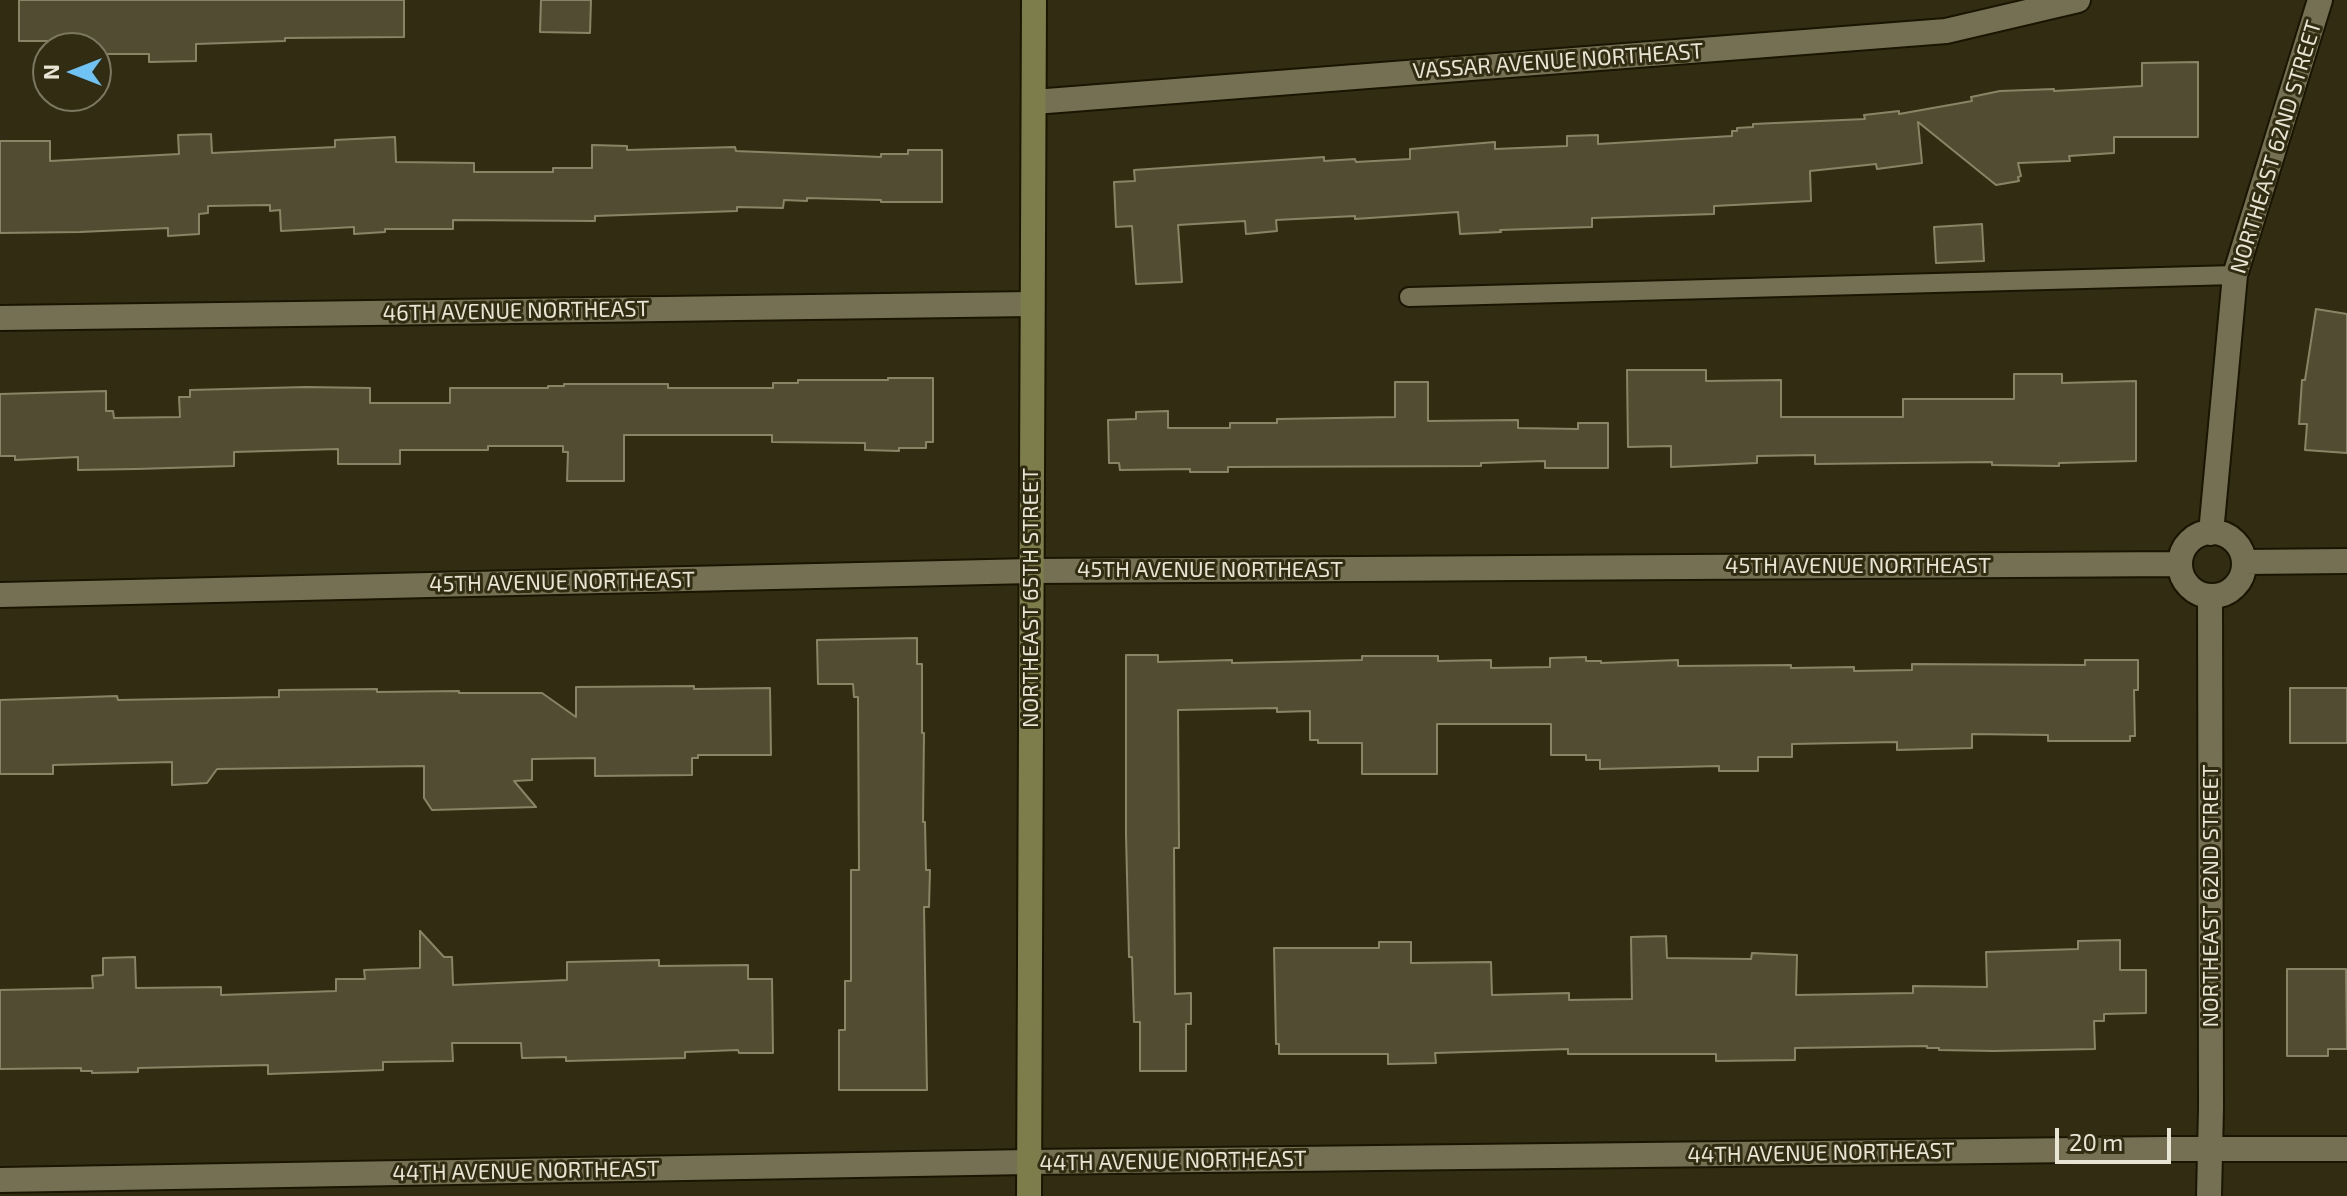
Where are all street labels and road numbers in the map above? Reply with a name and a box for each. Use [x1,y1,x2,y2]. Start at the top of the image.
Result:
street label: NORTHEAST 62ND STREET [2225,17,2327,277]
street label: VASSAR AVENUE NORTHEAST [1412,38,1704,84]
street label: 46TH AVENUE NORTHEAST [382,295,650,327]
street label: NORTHEAST 65TH STREET [1018,468,1044,728]
street label: 45TH AVENUE NORTHEAST [1725,553,1991,579]
street label: 45TH AVENUE NORTHEAST [1077,557,1343,583]
street label: 45TH AVENUE NORTHEAST [429,566,695,598]
street label: NORTHEAST 62ND STREET [2198,764,2224,1028]
street label: 44TH AVENUE NORTHEAST [1687,1137,1955,1169]
street label: 44TH AVENUE NORTHEAST [1039,1145,1307,1177]
street label: 44TH AVENUE NORTHEAST [392,1155,660,1187]

